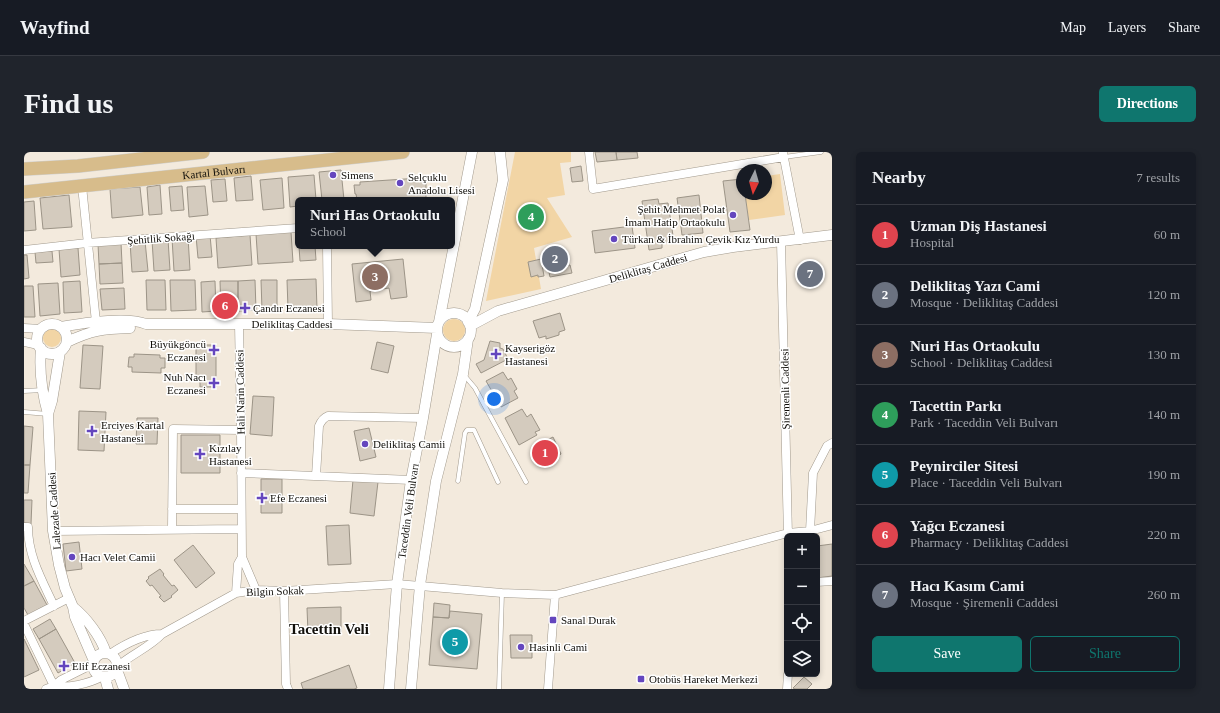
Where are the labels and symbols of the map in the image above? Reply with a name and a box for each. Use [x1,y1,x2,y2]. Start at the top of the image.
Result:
street label: Kartal Bulvarı [182,163,246,181]
north arrow [736,164,772,200]
place label: Simens [341,169,373,181]
marker: Simens [328,170,338,180]
place label: Selçuklu Anadolu Lisesi [408,171,475,196]
marker: Selçuklu Anadolu Lisesi [395,178,405,188]
pin: 4 [518,202,544,232]
place label: Şehit Mehmet Polat İmam Hatip Ortaokulu [625,203,725,228]
marker: Şehit Mehmet Polat İmam Hatip Ortaokulu [728,210,738,220]
street label: Şehitlik Sokağı [127,230,195,246]
place label: Türkan & İbrahim Çevik Kız Yurdu [622,233,780,245]
marker: Türkan & İbrahim Çevik Kız Yurdu [609,234,619,244]
pin: 2 [542,244,568,274]
street label: Deliklitaş Caddesi [607,251,689,285]
pin: 7 [797,259,823,289]
pin: 3 [362,262,388,292]
pin: 6 [212,291,238,321]
place label: Çandır Eczanesi [253,302,325,314]
marker: Çandır Eczanesi [240,303,250,313]
street label: Deliklitaş Caddesi [252,318,332,330]
place label: Büyükgöncü Eczanesi [150,338,206,363]
place label: Kayserigöz Hastanesi [505,342,555,367]
marker: Büyükgöncü Eczanesi [209,345,219,355]
marker: Kayserigöz Hastanesi [490,348,502,360]
street label: Şiremenli Caddesi [778,348,792,430]
street label: Hali Narin Caddesi [233,349,247,435]
place label: Nuh Nacı Eczanesi [164,371,206,396]
marker: Nuh Nacı Eczanesi [209,378,219,388]
your location [484,389,504,409]
place label: Erciyes Kartal Hastanesi [101,419,164,444]
marker: Erciyes Kartal Hastanesi [86,425,98,437]
place label: Deliklitaş Camii [373,438,445,450]
pin: 1 [532,438,558,468]
marker: Deliklitaş Camii [360,439,370,449]
place label: Kızılay Hastanesi [209,442,252,467]
marker: Kızılay Hastanesi [194,448,206,460]
street label: Taceddin Veli Bulvarı [395,463,421,559]
street label: Lalezade Caddesi [45,472,63,550]
place label: Efe Eczanesi [270,492,327,504]
marker: Efe Eczanesi [257,493,267,503]
place label: Hacı Velet Camii [80,551,156,563]
marker: Hacı Velet Camii [67,552,77,562]
street label: Bilgin Sokak [246,584,305,598]
place label: Sanal Durak [561,614,616,626]
marker: Sanal Durak [548,615,558,625]
district label: Tacettin Veli [289,621,369,637]
pin: 5 [442,627,468,657]
place label: Hasinli Cami [529,641,587,653]
marker: Hasinli Cami [516,642,526,652]
place label: Elif Eczanesi [72,660,130,672]
marker: Elif Eczanesi [59,661,69,671]
place label: Otobüs Hareket Merkezi [649,673,758,685]
marker: Otobüs Hareket Merkezi [636,674,646,684]

